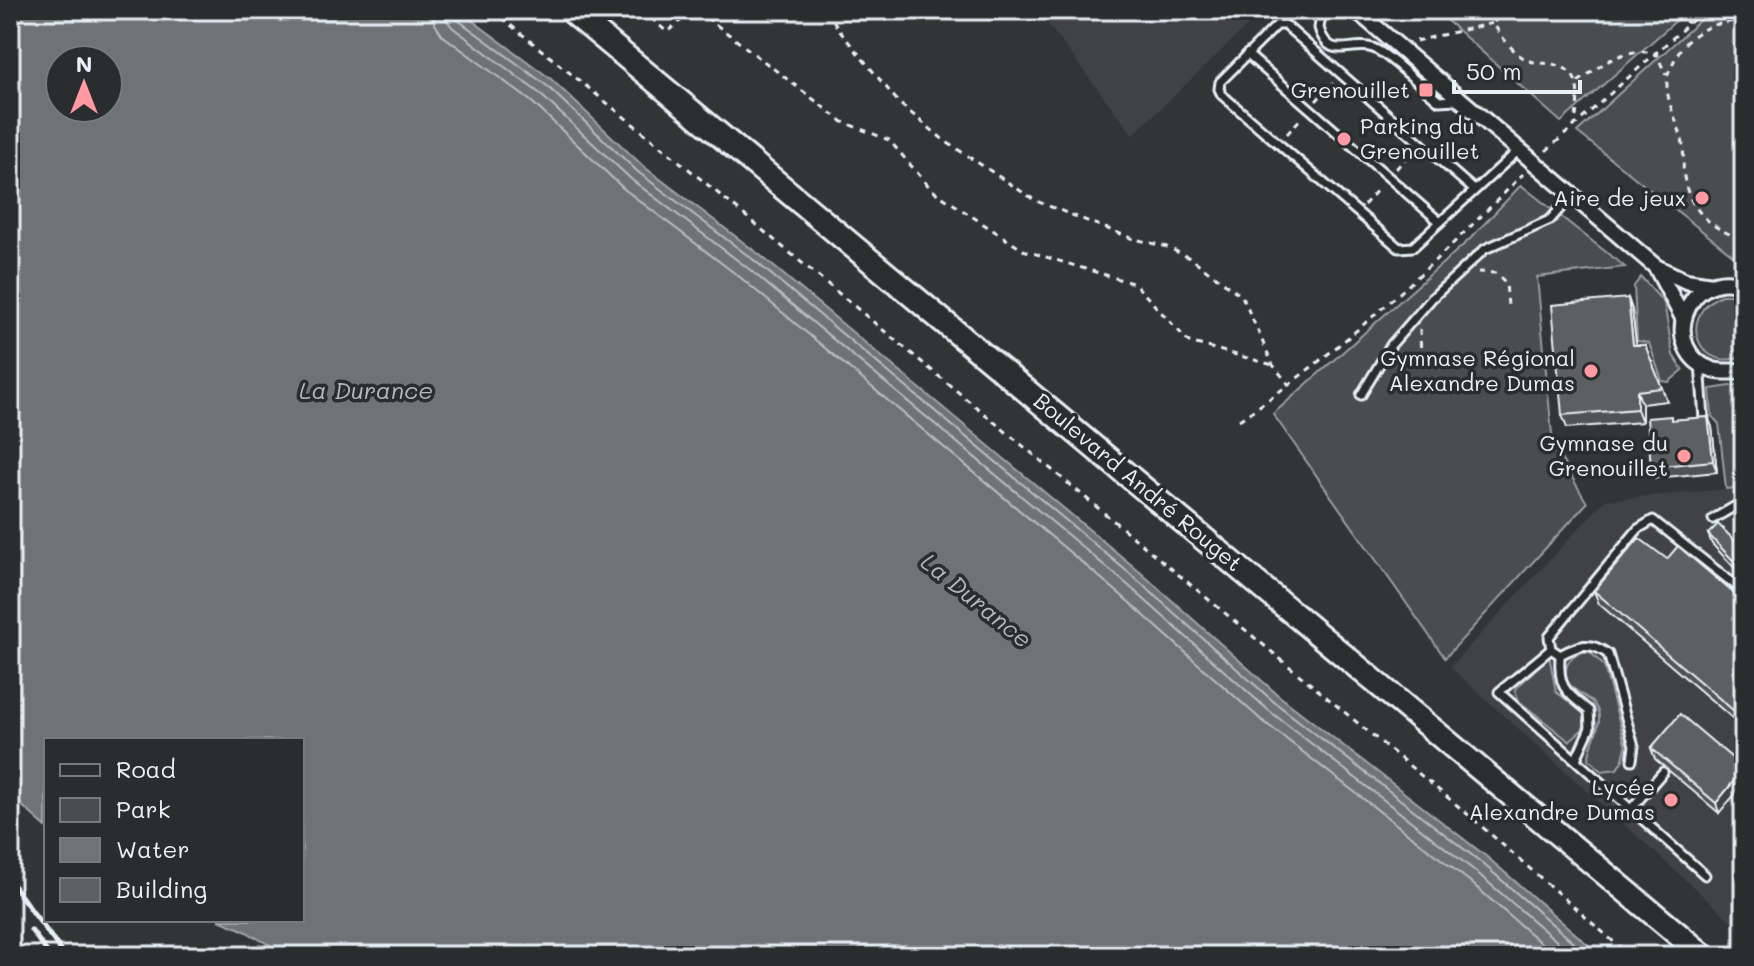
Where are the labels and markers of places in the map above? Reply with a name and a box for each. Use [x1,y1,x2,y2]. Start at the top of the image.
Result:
place label: Grenouillet [1291,75,1410,104]
marker: Grenouillet [1417,81,1435,99]
place label: Parking du Grenouillet [1360,111,1479,165]
marker: Parking du Grenouillet [1335,130,1353,148]
place label: Aire de jeux [1553,183,1686,212]
marker: Aire de jeux [1693,189,1711,207]
place label: Gymnase Régional Alexandre Dumas [1380,343,1575,397]
marker: Gymnase Régional Alexandre Dumas [1582,362,1600,380]
place label: Gymnase du Grenouillet [1539,428,1668,482]
marker: Gymnase du Grenouillet [1675,447,1693,465]
place label: Lycée Alexandre Dumas [1469,772,1655,826]
marker: Lycée Alexandre Dumas [1662,791,1680,809]

